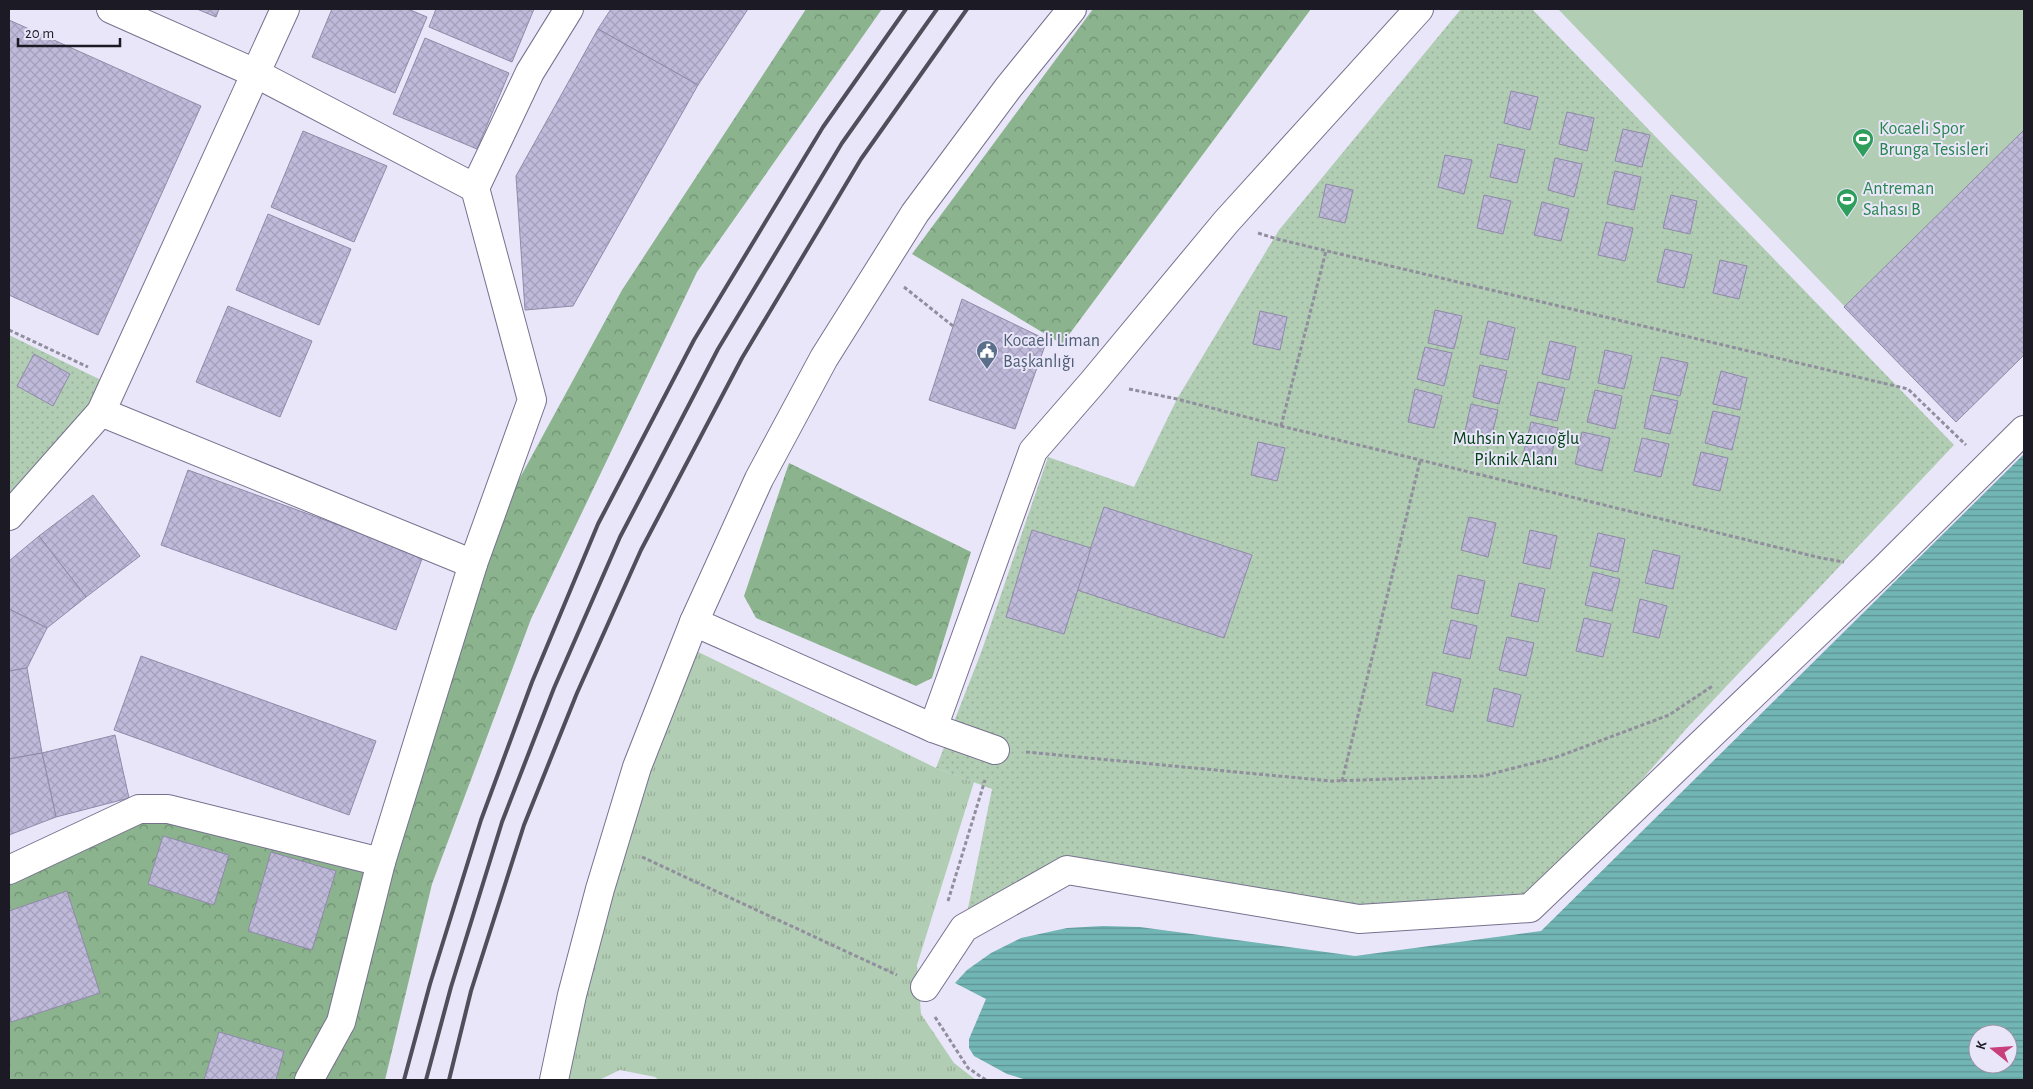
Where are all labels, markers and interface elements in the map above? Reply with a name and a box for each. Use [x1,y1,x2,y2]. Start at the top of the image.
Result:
scale bar [18,15,120,47]
text: 20 m [25,26,54,41]
place label: Kocaeli Spor Brunga Tesisleri [1879,120,1989,159]
sports icon: Kocaeli Spor Brunga Tesisleri [1851,127,1875,158]
place label: Antreman Sahası B [1863,180,1934,219]
sports icon: Antreman Sahası B [1835,187,1859,218]
place label: Kocaeli Liman Başkanlığı [1003,332,1100,371]
public building icon: Kocaeli Liman Başkanlığı [975,339,999,370]
park label: Muhsin Yazıcıoğlu Piknik Alanı [1453,430,1579,469]
north arrow [1968,1024,2018,1074]
text: K [1974,1039,1990,1051]

